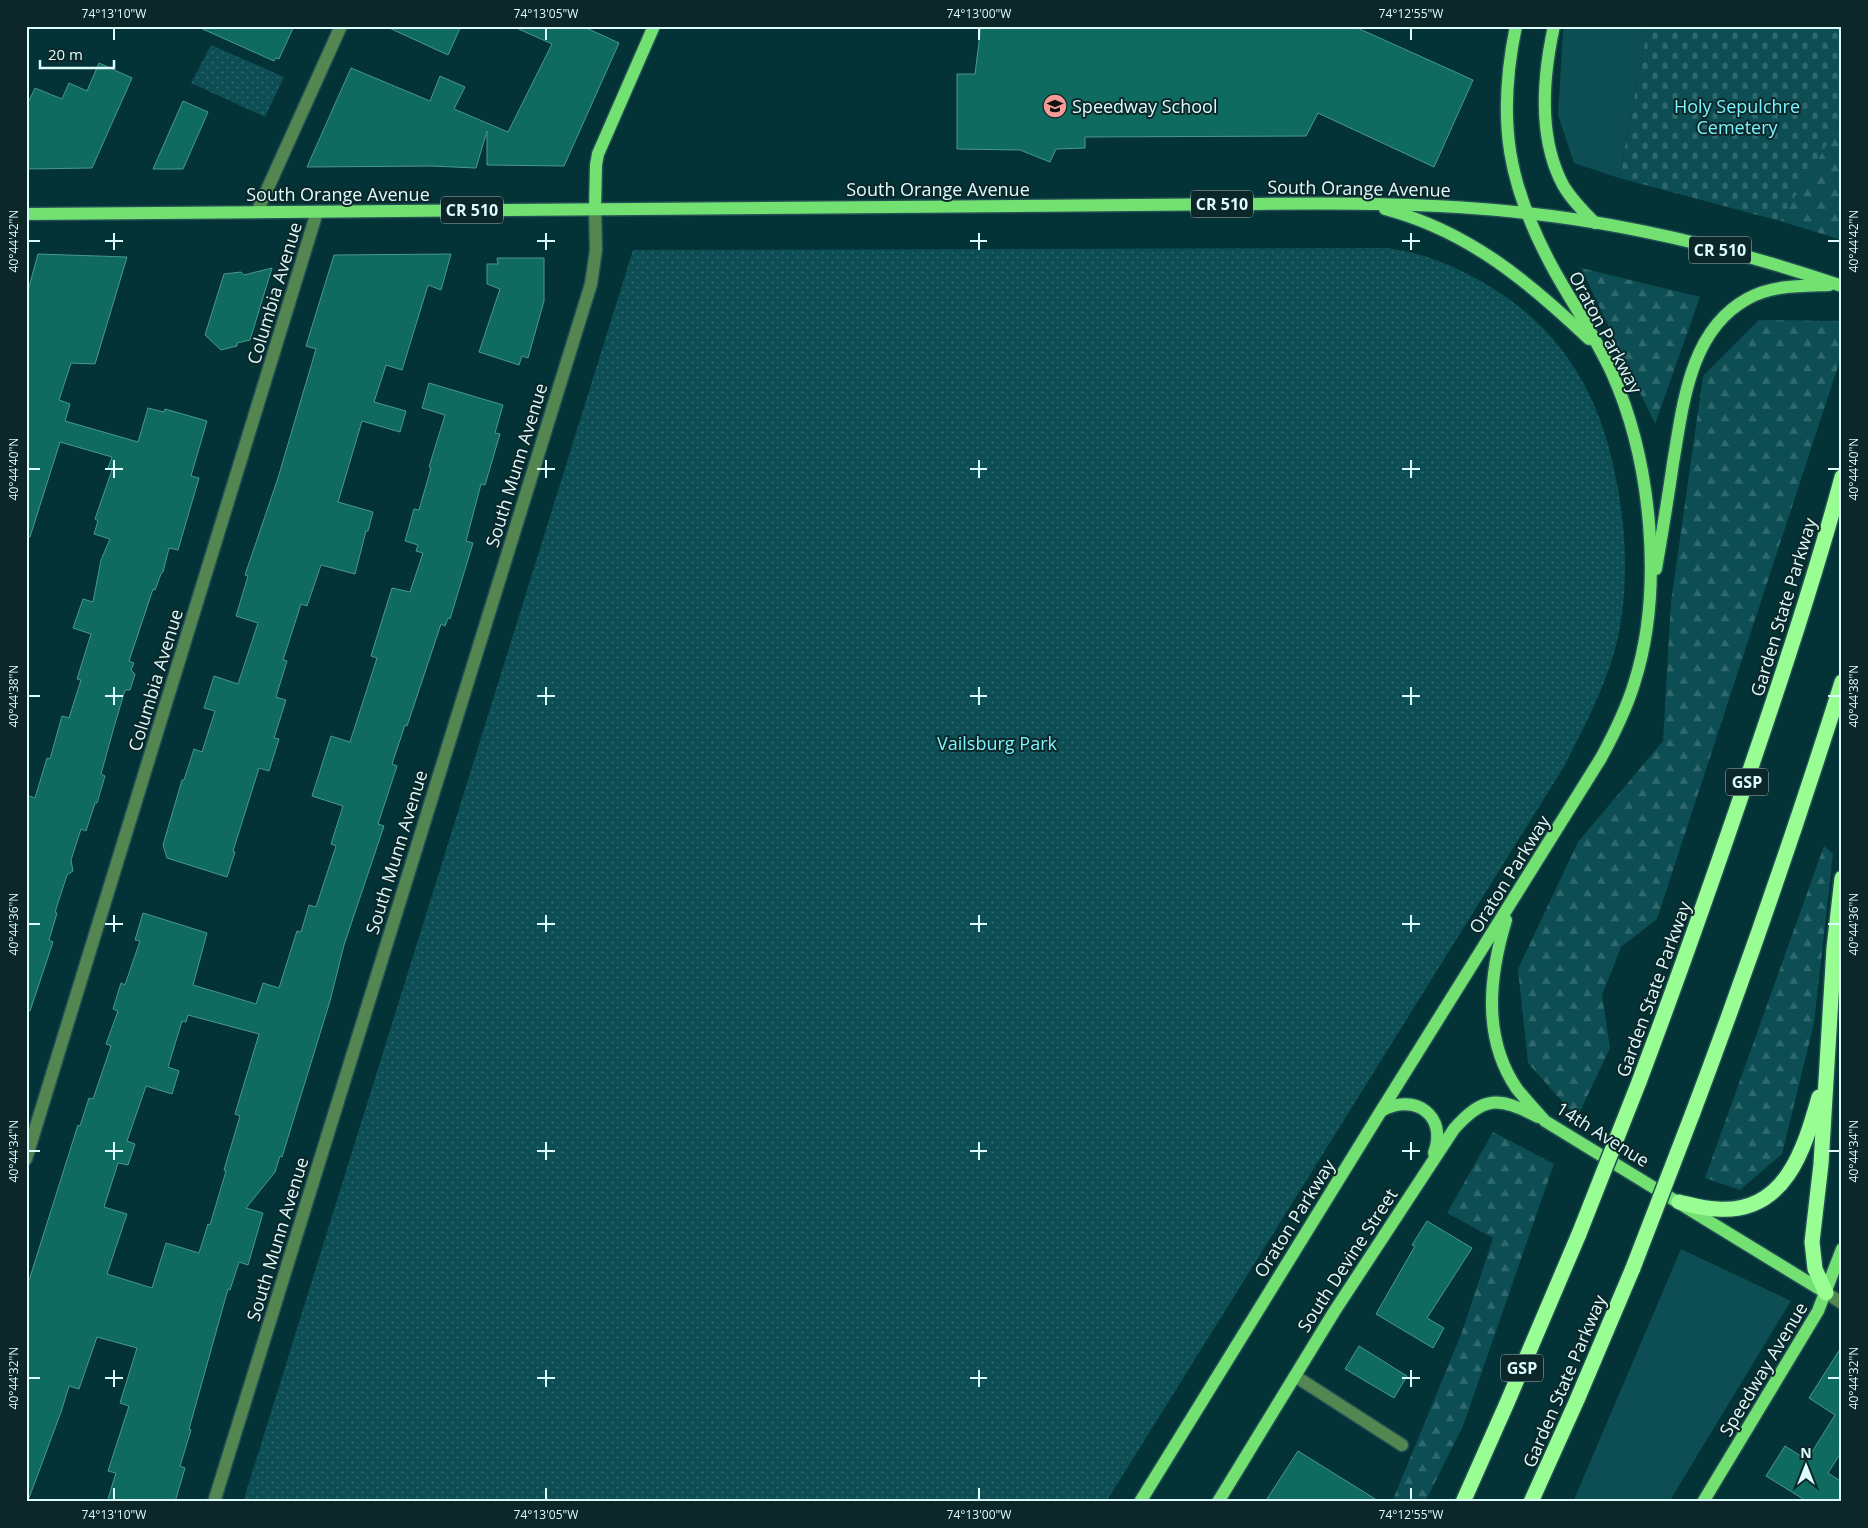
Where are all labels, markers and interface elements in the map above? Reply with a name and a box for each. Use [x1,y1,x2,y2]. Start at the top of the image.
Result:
text: 74°13'10"W [82,5,146,22]
text: 74°13'05"W [514,5,578,22]
text: 74°13'00"W [947,5,1011,22]
text: 74°12'55"W [1379,5,1443,22]
scale bar [40,38,114,70]
text: 20 m [48,44,83,64]
school or university icon: Speedway School [1042,93,1068,119]
place label: Speedway School [1072,94,1218,118]
park label: Holy Sepulchre Cemetery [1674,94,1800,139]
street label: South Orange Avenue [1267,174,1451,202]
street label: South Orange Avenue [846,177,1030,201]
street label: South Orange Avenue [246,182,430,206]
road number: CR 510 [1191,190,1253,218]
road number: CR 510 [441,196,503,224]
text: 40°44'42"N [5,210,22,272]
text: 40°44'42"N [1845,210,1862,272]
street label: Columbia Avenue [241,219,307,367]
road number: CR 510 [1689,236,1751,264]
street label: Oraton Parkway [1564,267,1649,398]
street label: South Munn Avenue [480,380,552,550]
text: 40°44'40"N [5,438,22,500]
text: 40°44'40"N [1845,438,1862,500]
street label: Garden State Parkway [1744,514,1822,699]
street label: Columbia Avenue [122,606,188,754]
text: 40°44'38"N [5,665,22,727]
text: 40°44'38"N [1845,665,1862,727]
park label: Vailsburg Park [937,731,1057,755]
street label: South Munn Avenue [360,767,432,937]
road number: GSP [1726,769,1768,796]
street label: Oraton Parkway [1463,810,1555,938]
text: 40°44'36"N [5,893,22,955]
text: 40°44'36"N [1845,893,1862,955]
street label: Garden State Parkway [1610,897,1696,1080]
street label: 14th Avenue [1552,1096,1654,1172]
text: 40°44'34"N [5,1120,22,1182]
text: 40°44'34"N [1845,1120,1862,1182]
street label: South Munn Avenue [241,1154,313,1324]
street label: Oraton Parkway [1248,1154,1340,1282]
street label: South Devine Street [1292,1184,1402,1336]
street label: Garden State Parkway [1517,1290,1612,1471]
street label: Speedway Avenue [1713,1297,1813,1441]
text: 40°44'32"N [5,1347,22,1409]
text: 40°44'32"N [1845,1347,1862,1409]
road number: GSP [1501,1355,1543,1382]
north arrow [1780,1440,1830,1490]
text: N [1800,1443,1812,1462]
text: 74°13'10"W [82,1506,146,1523]
text: 74°13'05"W [514,1506,578,1523]
text: 74°13'00"W [947,1506,1011,1523]
text: 74°12'55"W [1379,1506,1443,1523]

